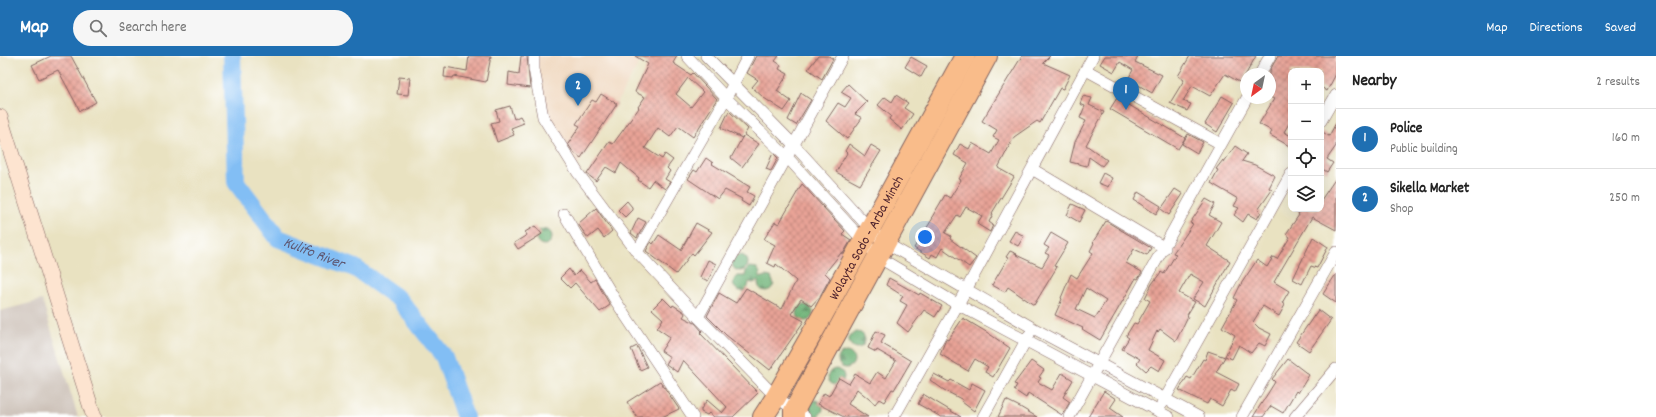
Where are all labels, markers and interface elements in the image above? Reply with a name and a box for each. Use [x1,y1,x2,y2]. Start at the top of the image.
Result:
search box [73,10,353,46]
text: Map [20,15,49,42]
icon: search [87,17,109,39]
text: Search here [119,17,187,39]
text: Map [1486,18,1508,38]
text: Directions [1530,18,1583,38]
text: Saved [1605,18,1636,38]
north arrow [1240,68,1276,104]
map controls [1288,68,1324,212]
button: + [1288,68,1324,104]
text: Nearby [1352,70,1396,94]
pin: 2 [565,73,591,106]
text: 2 results [1596,73,1640,92]
pin: 1 [1113,77,1139,110]
button: − [1288,104,1324,140]
text: Police [1390,118,1422,140]
text: 1 [1364,129,1366,148]
text: 160 m [1612,129,1640,148]
button: locate [1288,140,1324,176]
text: Public building [1390,140,1458,159]
street label: Wolayta Sodo - Arba Minch [825,172,909,304]
button: layers [1288,176,1324,212]
text: Sikella Market [1390,178,1469,200]
text: 2 [1362,189,1368,208]
text: 250 m [1609,189,1640,208]
text: Shop [1390,200,1413,219]
your location [915,227,935,247]
water label: Kulifo River [280,232,349,276]

